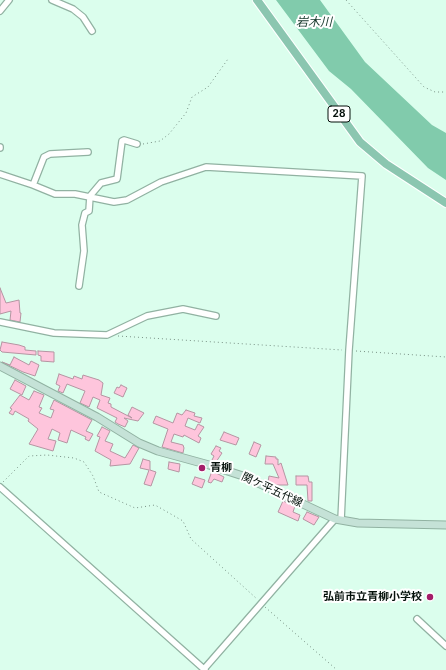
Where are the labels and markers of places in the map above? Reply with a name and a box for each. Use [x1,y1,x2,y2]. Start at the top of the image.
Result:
place label: 青柳 [210,461,232,475]
marker: 青柳 [197,463,207,473]
place label: 弘前市立青柳小学校 [323,590,422,604]
marker: 弘前市立青柳小学校 [425,592,435,602]

